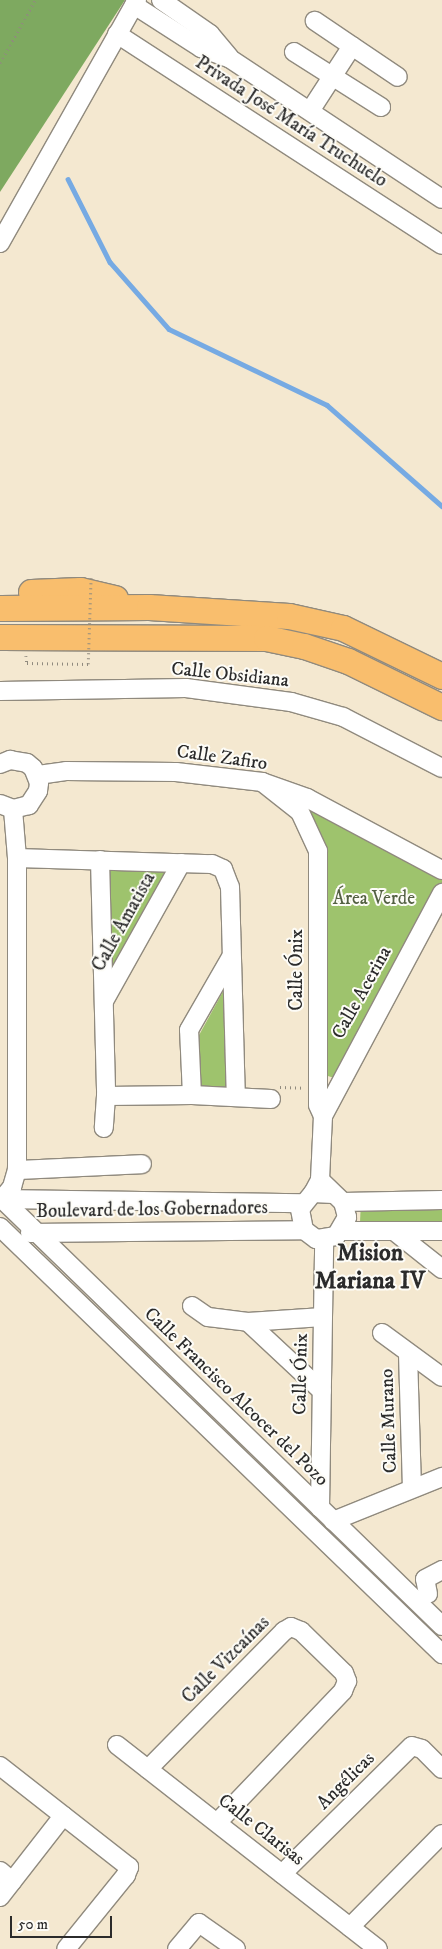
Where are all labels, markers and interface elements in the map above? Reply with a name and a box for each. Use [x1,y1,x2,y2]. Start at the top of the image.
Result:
street label: Privada José María Truchuelo [191,51,391,193]
street label: Calle Obsidiana [170,657,290,693]
street label: Calle Zafiro [175,740,269,776]
street label: Calle Amatista [87,868,161,976]
park label: Área Verde [333,888,415,910]
street label: Calle Ónix [286,929,308,1011]
street label: Calle Acerina [327,943,397,1043]
street label: Boulevard de los Gobernadores [36,1197,268,1223]
district label: Mision Mariana IV [315,1240,425,1296]
street label: Calle Francisco Alcocer del Pozo [139,1303,333,1491]
street label: Calle Ónix [289,1333,313,1415]
street label: Calle Murano [376,1368,402,1474]
street label: Calle Vizcaínas [177,1611,275,1709]
street label: Angélicas [312,1747,380,1815]
street label: Calle Clarisas [213,1789,309,1871]
scale bar [12,1906,115,1938]
text: 50 m [18,1915,48,1934]

